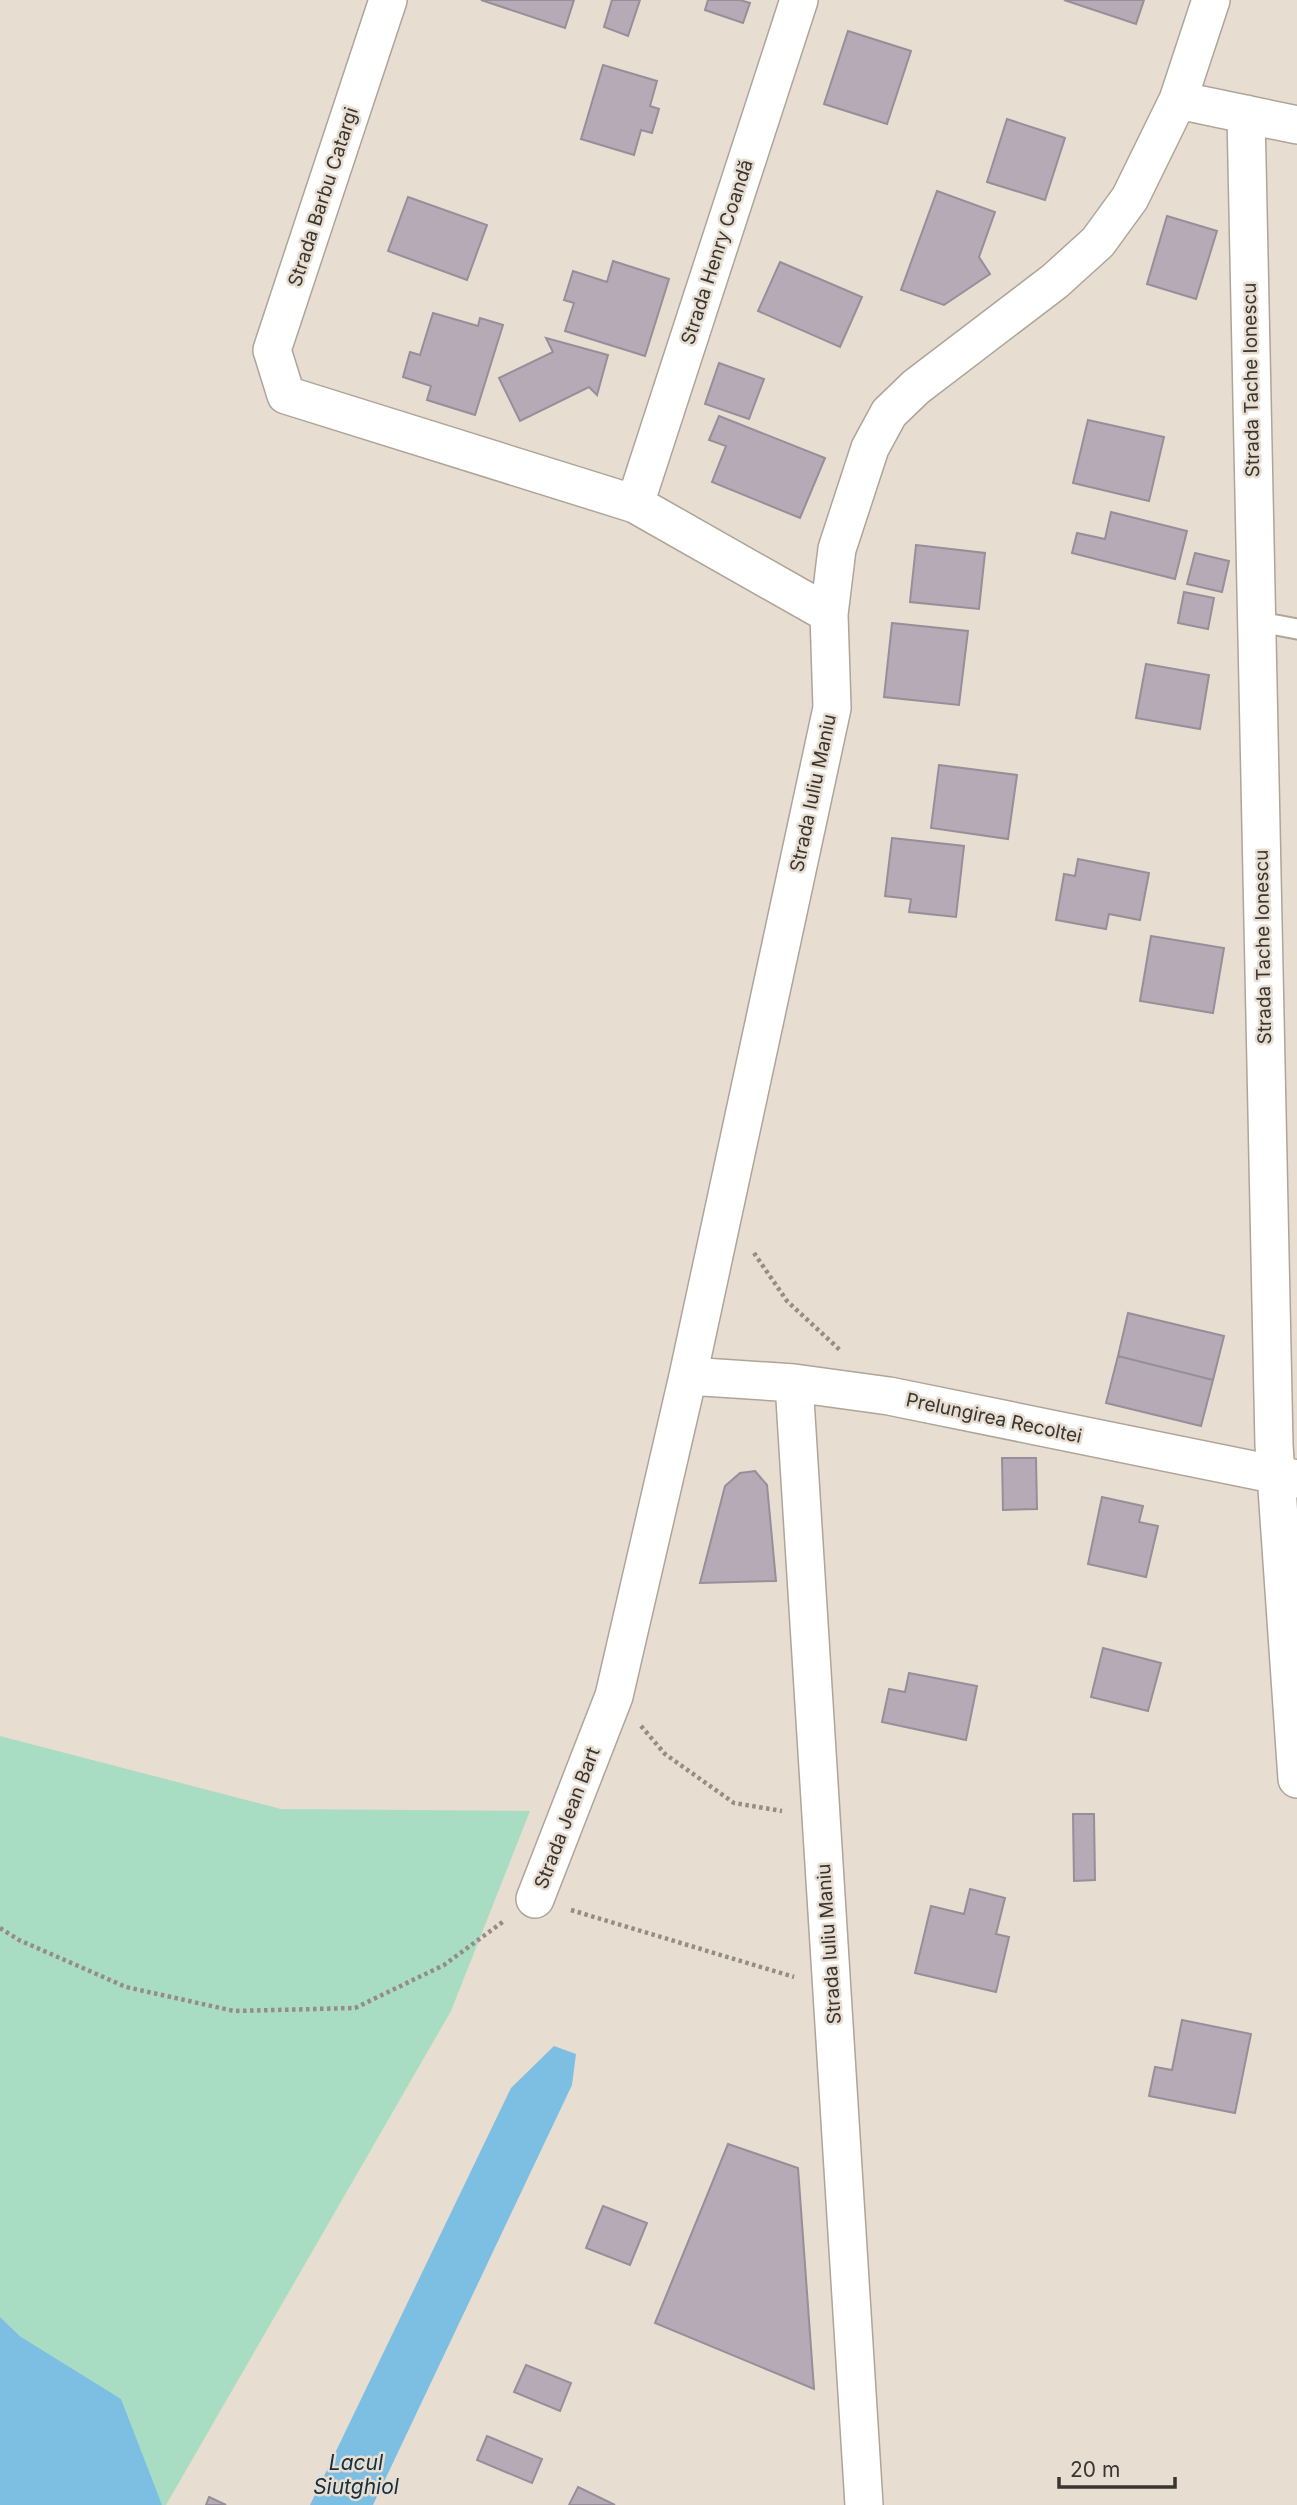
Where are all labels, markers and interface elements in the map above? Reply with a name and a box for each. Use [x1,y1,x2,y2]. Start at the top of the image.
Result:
street label: Strada Barbu Catargi [283,104,363,290]
street label: Strada Henry Coandă [676,156,758,348]
street label: Strada Tache Ionescu [1238,282,1264,478]
street label: Strada Iuliu Maniu [785,712,841,874]
street label: Strada Tache Ionescu [1250,849,1276,1045]
street label: Prelungirea Recoltei [904,1388,1084,1448]
street label: Strada Jean Bart [529,1744,605,1892]
street label: Strada Iuliu Maniu [812,1863,846,2025]
scale bar [1059,2446,1174,2490]
water label: Lacul Siutghiol [313,2450,400,2499]
text: 20 m [1070,2457,1120,2482]

